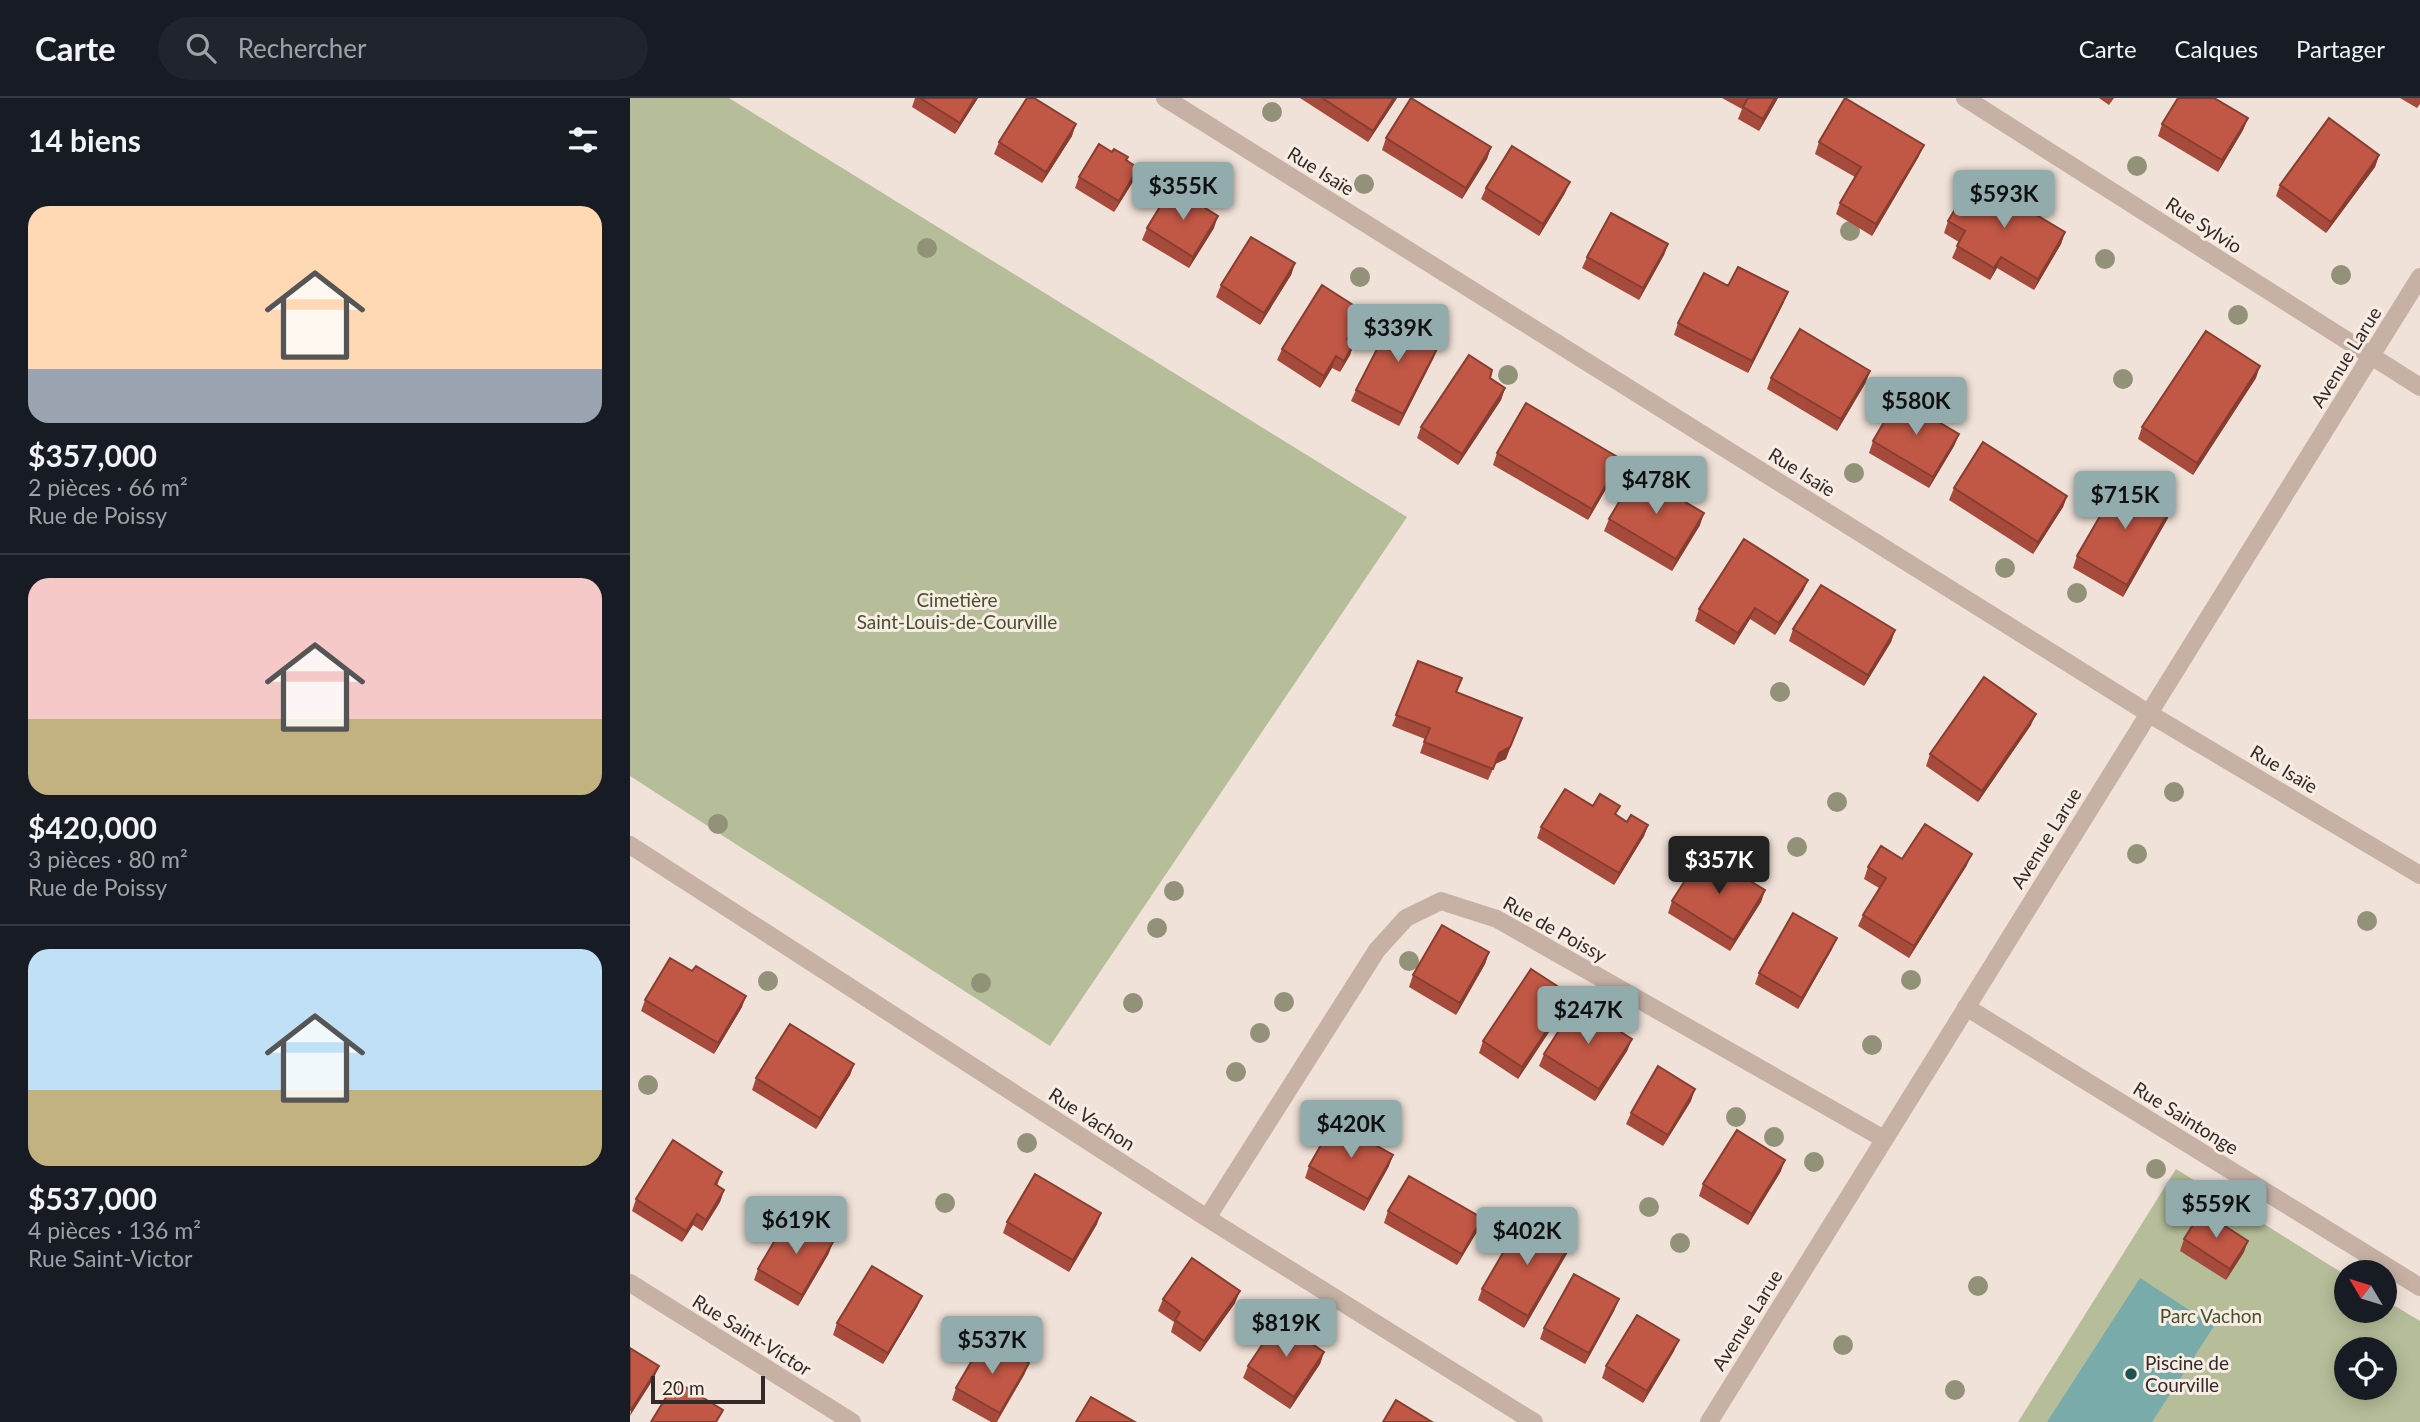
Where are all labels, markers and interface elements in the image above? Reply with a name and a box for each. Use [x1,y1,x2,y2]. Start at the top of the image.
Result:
search box [158,17,648,80]
text: Carte [35,28,116,68]
icon: search [182,29,220,67]
text: Rechercher [238,32,367,64]
text: Carte [2079,34,2137,63]
text: Calques [2175,34,2258,63]
text: Partager [2296,34,2385,63]
icon: filters [564,121,602,159]
text: 14 biens [28,122,141,158]
street label: Rue Isaïe [1284,141,1359,200]
pin: $355K [1134,162,1232,222]
pin: $593K [1955,170,2053,230]
text: $355K [1148,171,1218,199]
text: $593K [1969,179,2039,207]
street label: Rue Sylvio [2162,191,2247,258]
icon: home [252,252,378,378]
street label: Avenue Larue [2305,302,2386,411]
pin: $339K [1349,304,1447,364]
text: $339K [1363,313,1433,341]
pin: $580K [1867,378,1965,437]
text: $580K [1881,386,1951,414]
text: $357,000 [28,437,157,473]
street label: Rue Isaïe [1765,442,1840,501]
pin: $478K [1607,456,1705,516]
text: $478K [1621,465,1691,493]
pin: $715K [2076,472,2174,531]
text: 2 pièces · 66 m² [28,473,188,501]
text: $715K [2090,480,2160,508]
text: Rue de Poissy [28,501,167,529]
park label: Cimetière Saint-Louis-de-Courville [857,588,1057,633]
icon: home [252,624,378,750]
street label: Rue Isaïe [2246,740,2322,798]
street label: Avenue Larue [2005,783,2086,892]
text: $420,000 [28,809,157,845]
pin: $357K [1670,836,1768,896]
text: 3 pièces · 80 m² [28,845,188,873]
text: $357K [1684,845,1754,873]
text: Rue de Poissy [28,873,167,901]
street label: Rue de Poissy [1499,891,1611,967]
pin: $247K [1539,986,1637,1046]
icon: home [252,995,378,1121]
text: $247K [1553,995,1623,1023]
street label: Rue Saintonge [2129,1076,2243,1159]
street label: Rue Vachon [1045,1082,1140,1155]
pin: $420K [1302,1100,1400,1160]
text: $420K [1316,1109,1386,1137]
text: $537,000 [28,1180,157,1216]
pin: $559K [2167,1180,2265,1240]
text: $559K [2181,1189,2251,1217]
pin: $619K [747,1196,845,1256]
text: $619K [761,1205,831,1233]
pin: $402K [1478,1208,1576,1267]
text: 4 pièces · 136 m² [28,1216,201,1244]
text: $402K [1492,1216,1562,1244]
text: Rue Saint-Victor [28,1244,192,1272]
north arrow [2334,1260,2398,1323]
map controls [2334,1260,2397,1400]
street label: Avenue Larue [1706,1265,1787,1374]
street label: Rue Saint-Victor [689,1289,816,1380]
pin: $819K [1237,1300,1335,1359]
park label: Parc Vachon [2160,1304,2262,1327]
text: $819K [1251,1308,1321,1336]
pin: $537K [943,1316,1041,1376]
text: $537K [957,1325,1027,1353]
button: locate [2334,1337,2397,1400]
place label: Piscine de Courville [2145,1351,2229,1396]
marker: Piscine de Courville [2123,1366,2139,1382]
scale bar [651,1373,765,1405]
text: 20 m [662,1376,705,1399]

